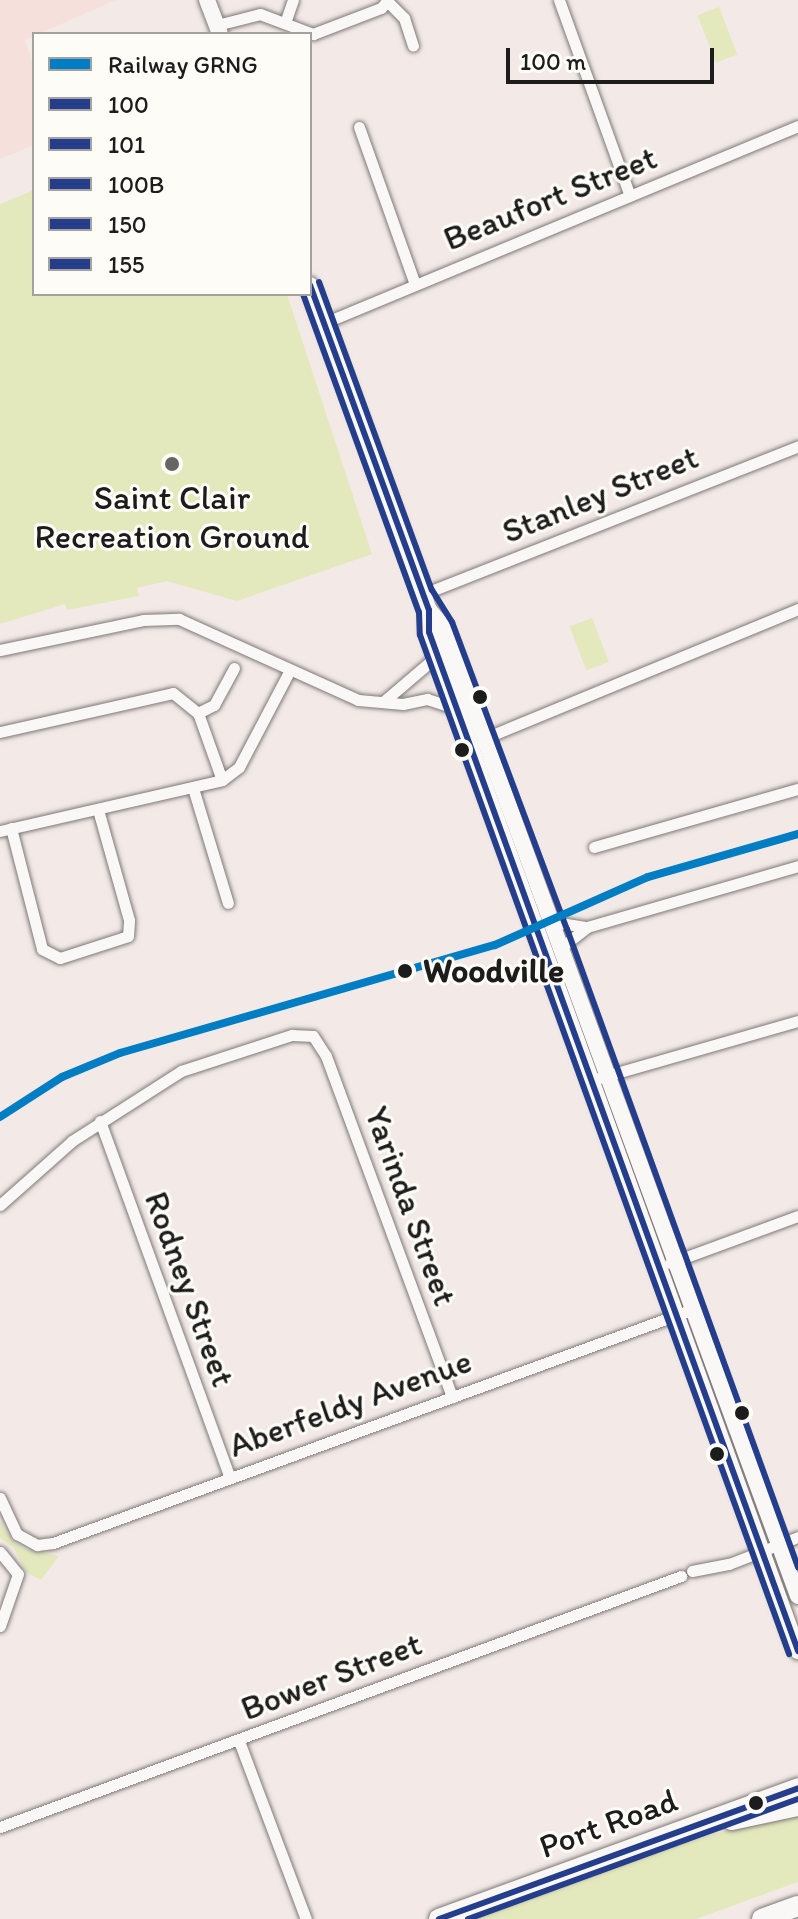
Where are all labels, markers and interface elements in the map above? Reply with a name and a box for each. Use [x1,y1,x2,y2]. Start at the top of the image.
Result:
legend [32,32,312,296]
scale bar [510,32,718,82]
text: 100 m [520,47,586,76]
text: Railway GRNG [108,50,258,79]
text: 100 [108,90,149,119]
text: 101 [108,130,145,159]
street label: Beaufort Street [437,137,663,259]
text: 100B [108,170,164,199]
text: 150 [108,210,147,239]
text: 155 [108,250,144,279]
street label: Stanley Street [496,436,704,552]
marker: Saint Clair Recreation Ground [163,455,181,473]
place label: Saint Clair Recreation Ground [35,477,309,556]
unlabelled marker [472,689,488,705]
unlabelled marker [454,742,470,758]
place label: Woodville [423,951,564,991]
marker: Woodville [394,960,416,982]
street label: Yarinda Street [356,1101,466,1311]
street label: Rodney Street [136,1186,244,1392]
street label: Aberfeldy Avenue [223,1340,477,1466]
unlabelled marker [734,1405,750,1421]
unlabelled marker [709,1446,725,1462]
street label: Bower Street [235,1623,427,1729]
street label: Port Road [534,1779,682,1867]
unlabelled marker [748,1795,764,1811]

